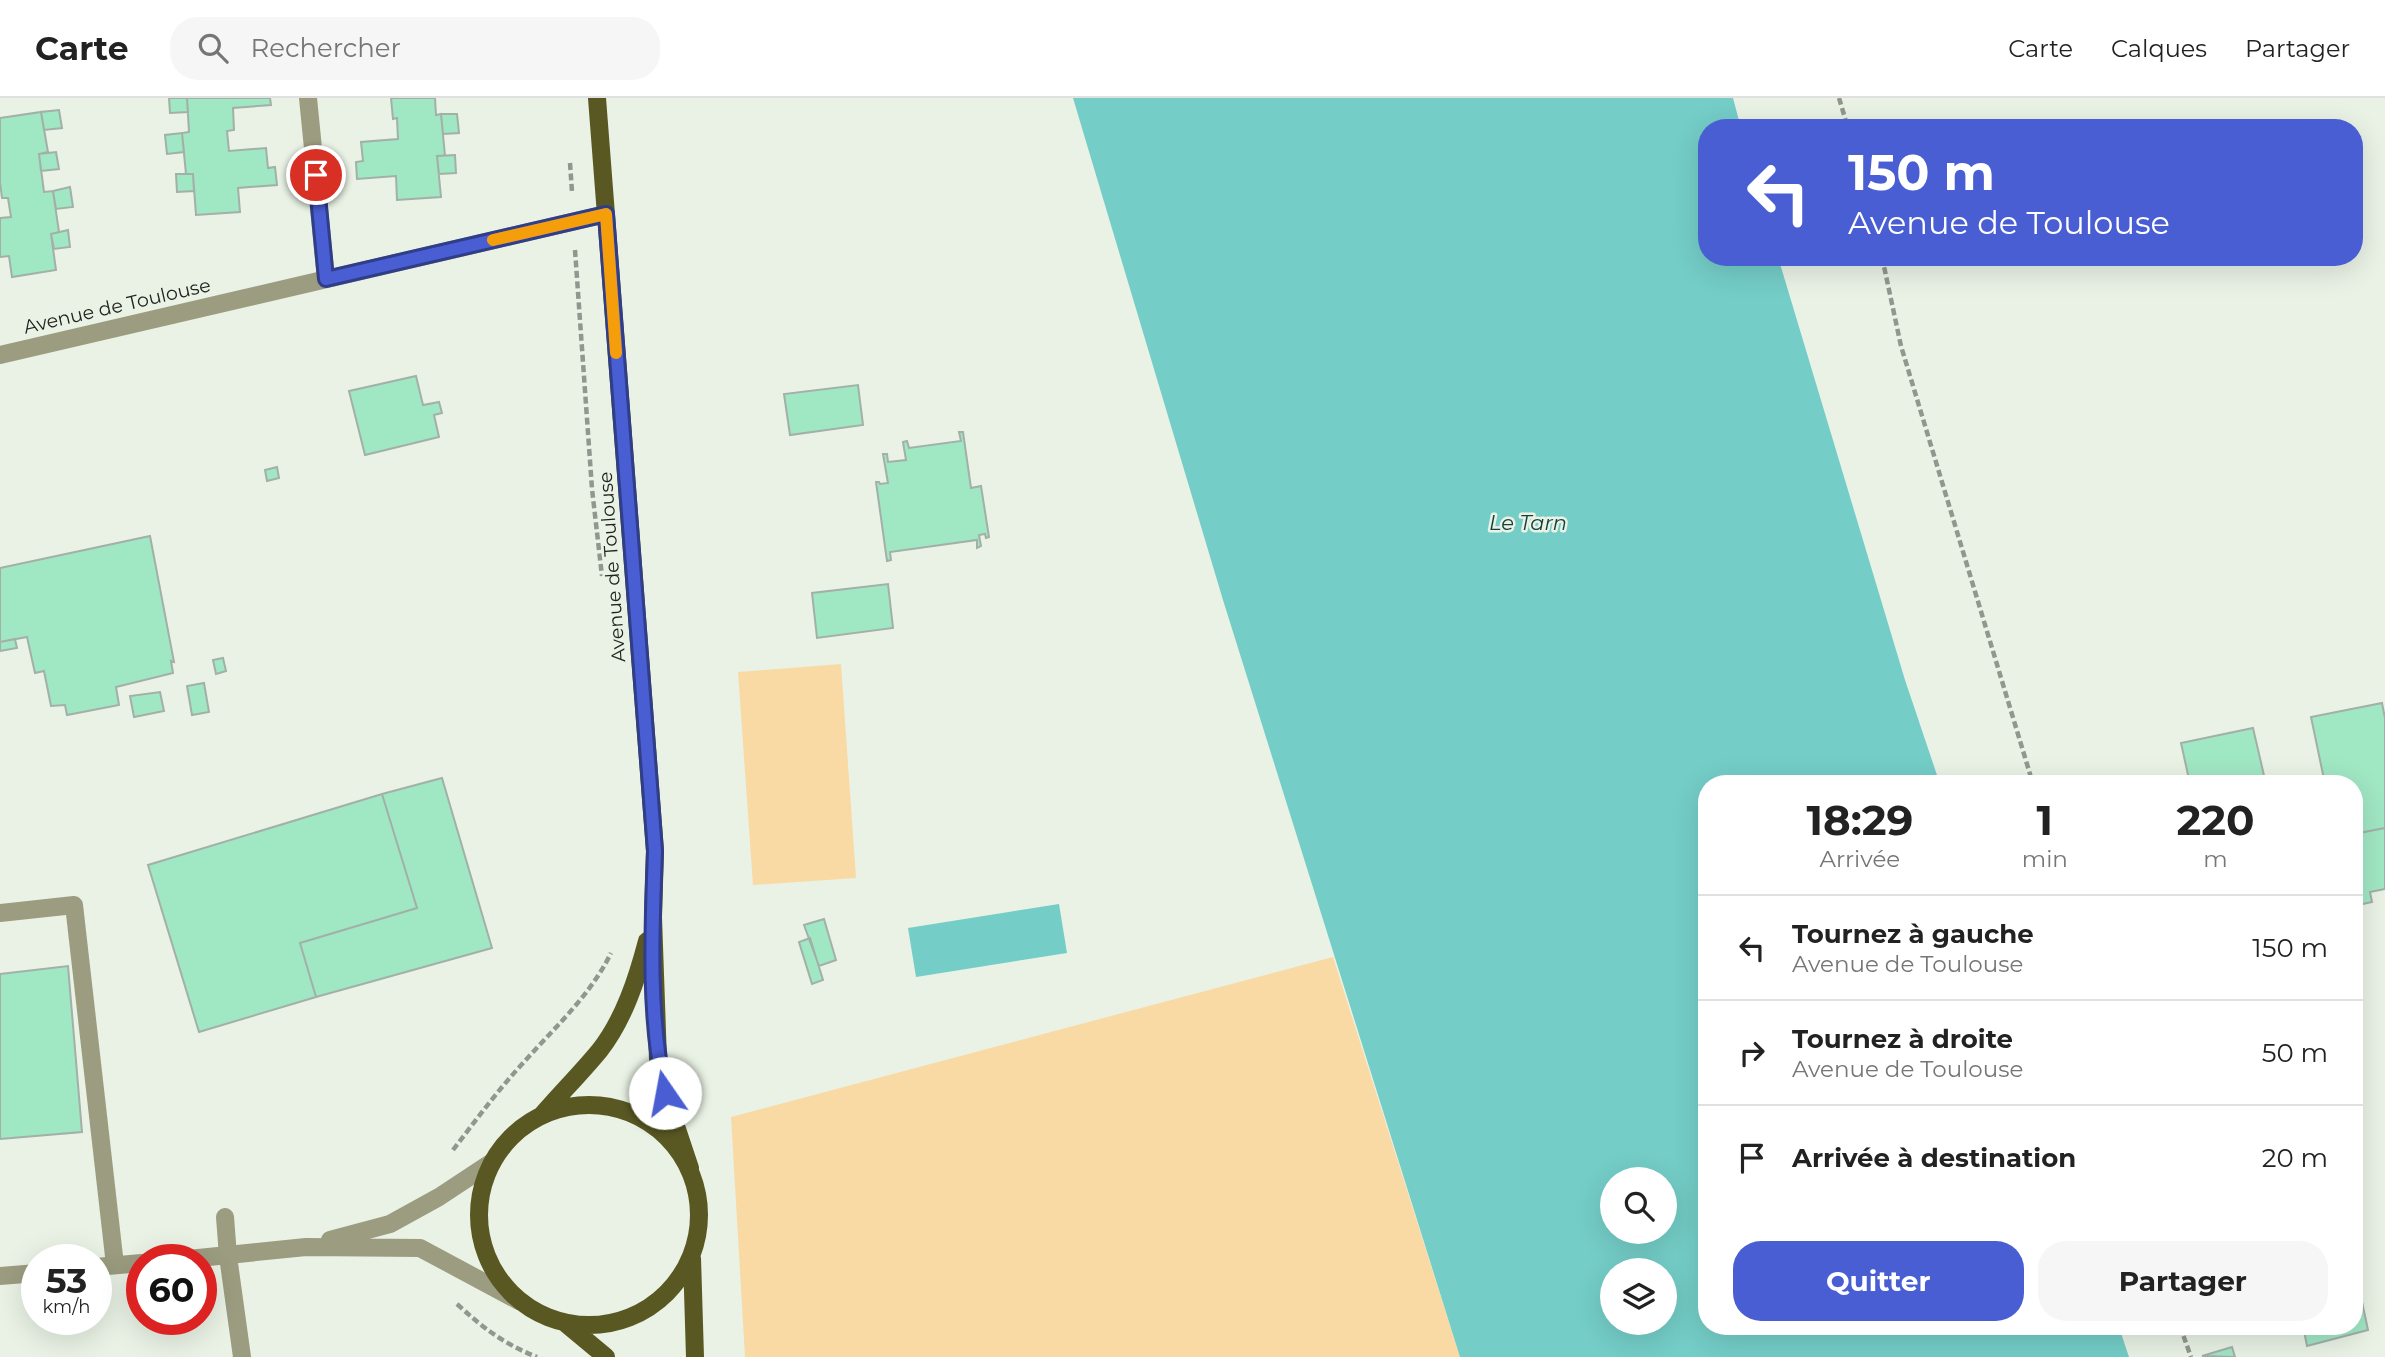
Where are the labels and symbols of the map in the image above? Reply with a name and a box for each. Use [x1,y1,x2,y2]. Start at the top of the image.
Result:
pin [286,145,346,205]
street label: Avenue de Toulouse [21,273,213,339]
street label: Avenue de Toulouse [594,471,630,663]
water label: Le Tarn [1489,510,1567,535]
position arrow [628,1056,702,1130]
speed limit sign: 60 [126,1244,217,1335]

